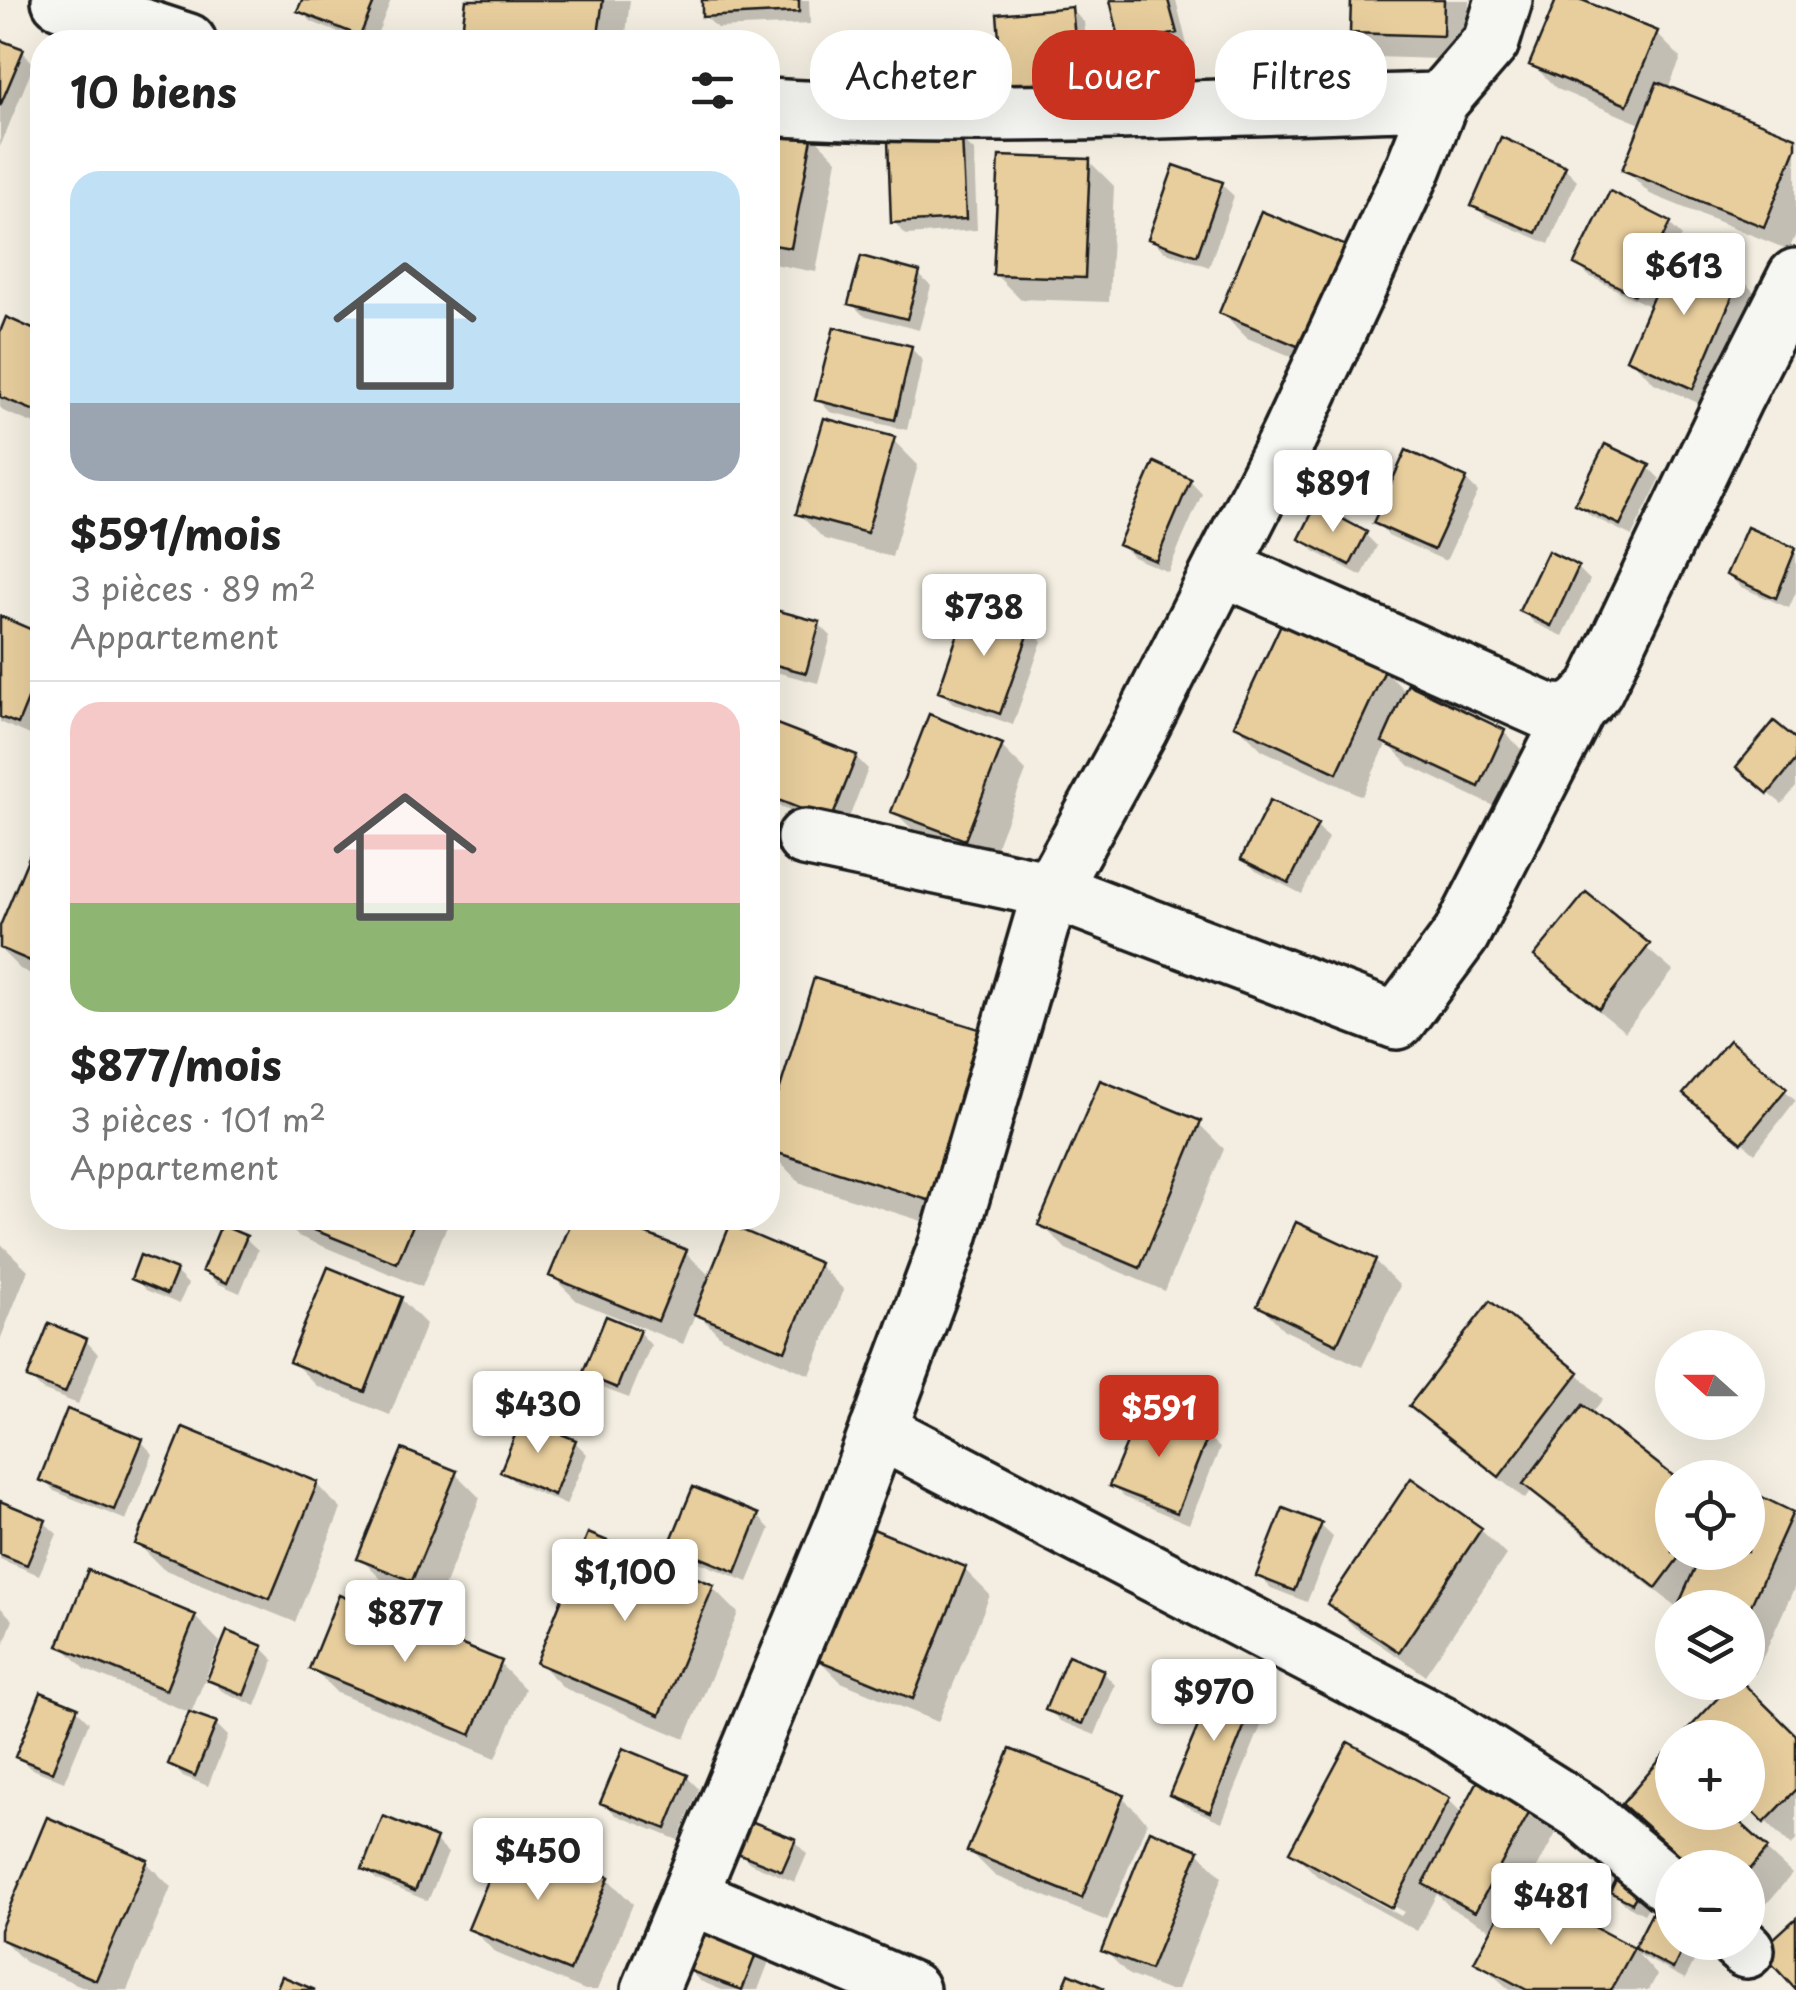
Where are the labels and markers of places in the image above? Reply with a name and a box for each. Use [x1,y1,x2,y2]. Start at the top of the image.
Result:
pin: $613 [1625,233,1743,318]
pin: $891 [1274,450,1392,535]
pin: $738 [925,574,1043,659]
pin: $430 [479,1371,597,1456]
pin: $591 [1100,1375,1218,1460]
pin: $1,100 [544,1539,706,1624]
pin: $877 [346,1580,464,1665]
pin: $970 [1155,1659,1273,1744]
pin: $450 [479,1818,597,1903]
pin: $481 [1492,1863,1610,1948]

